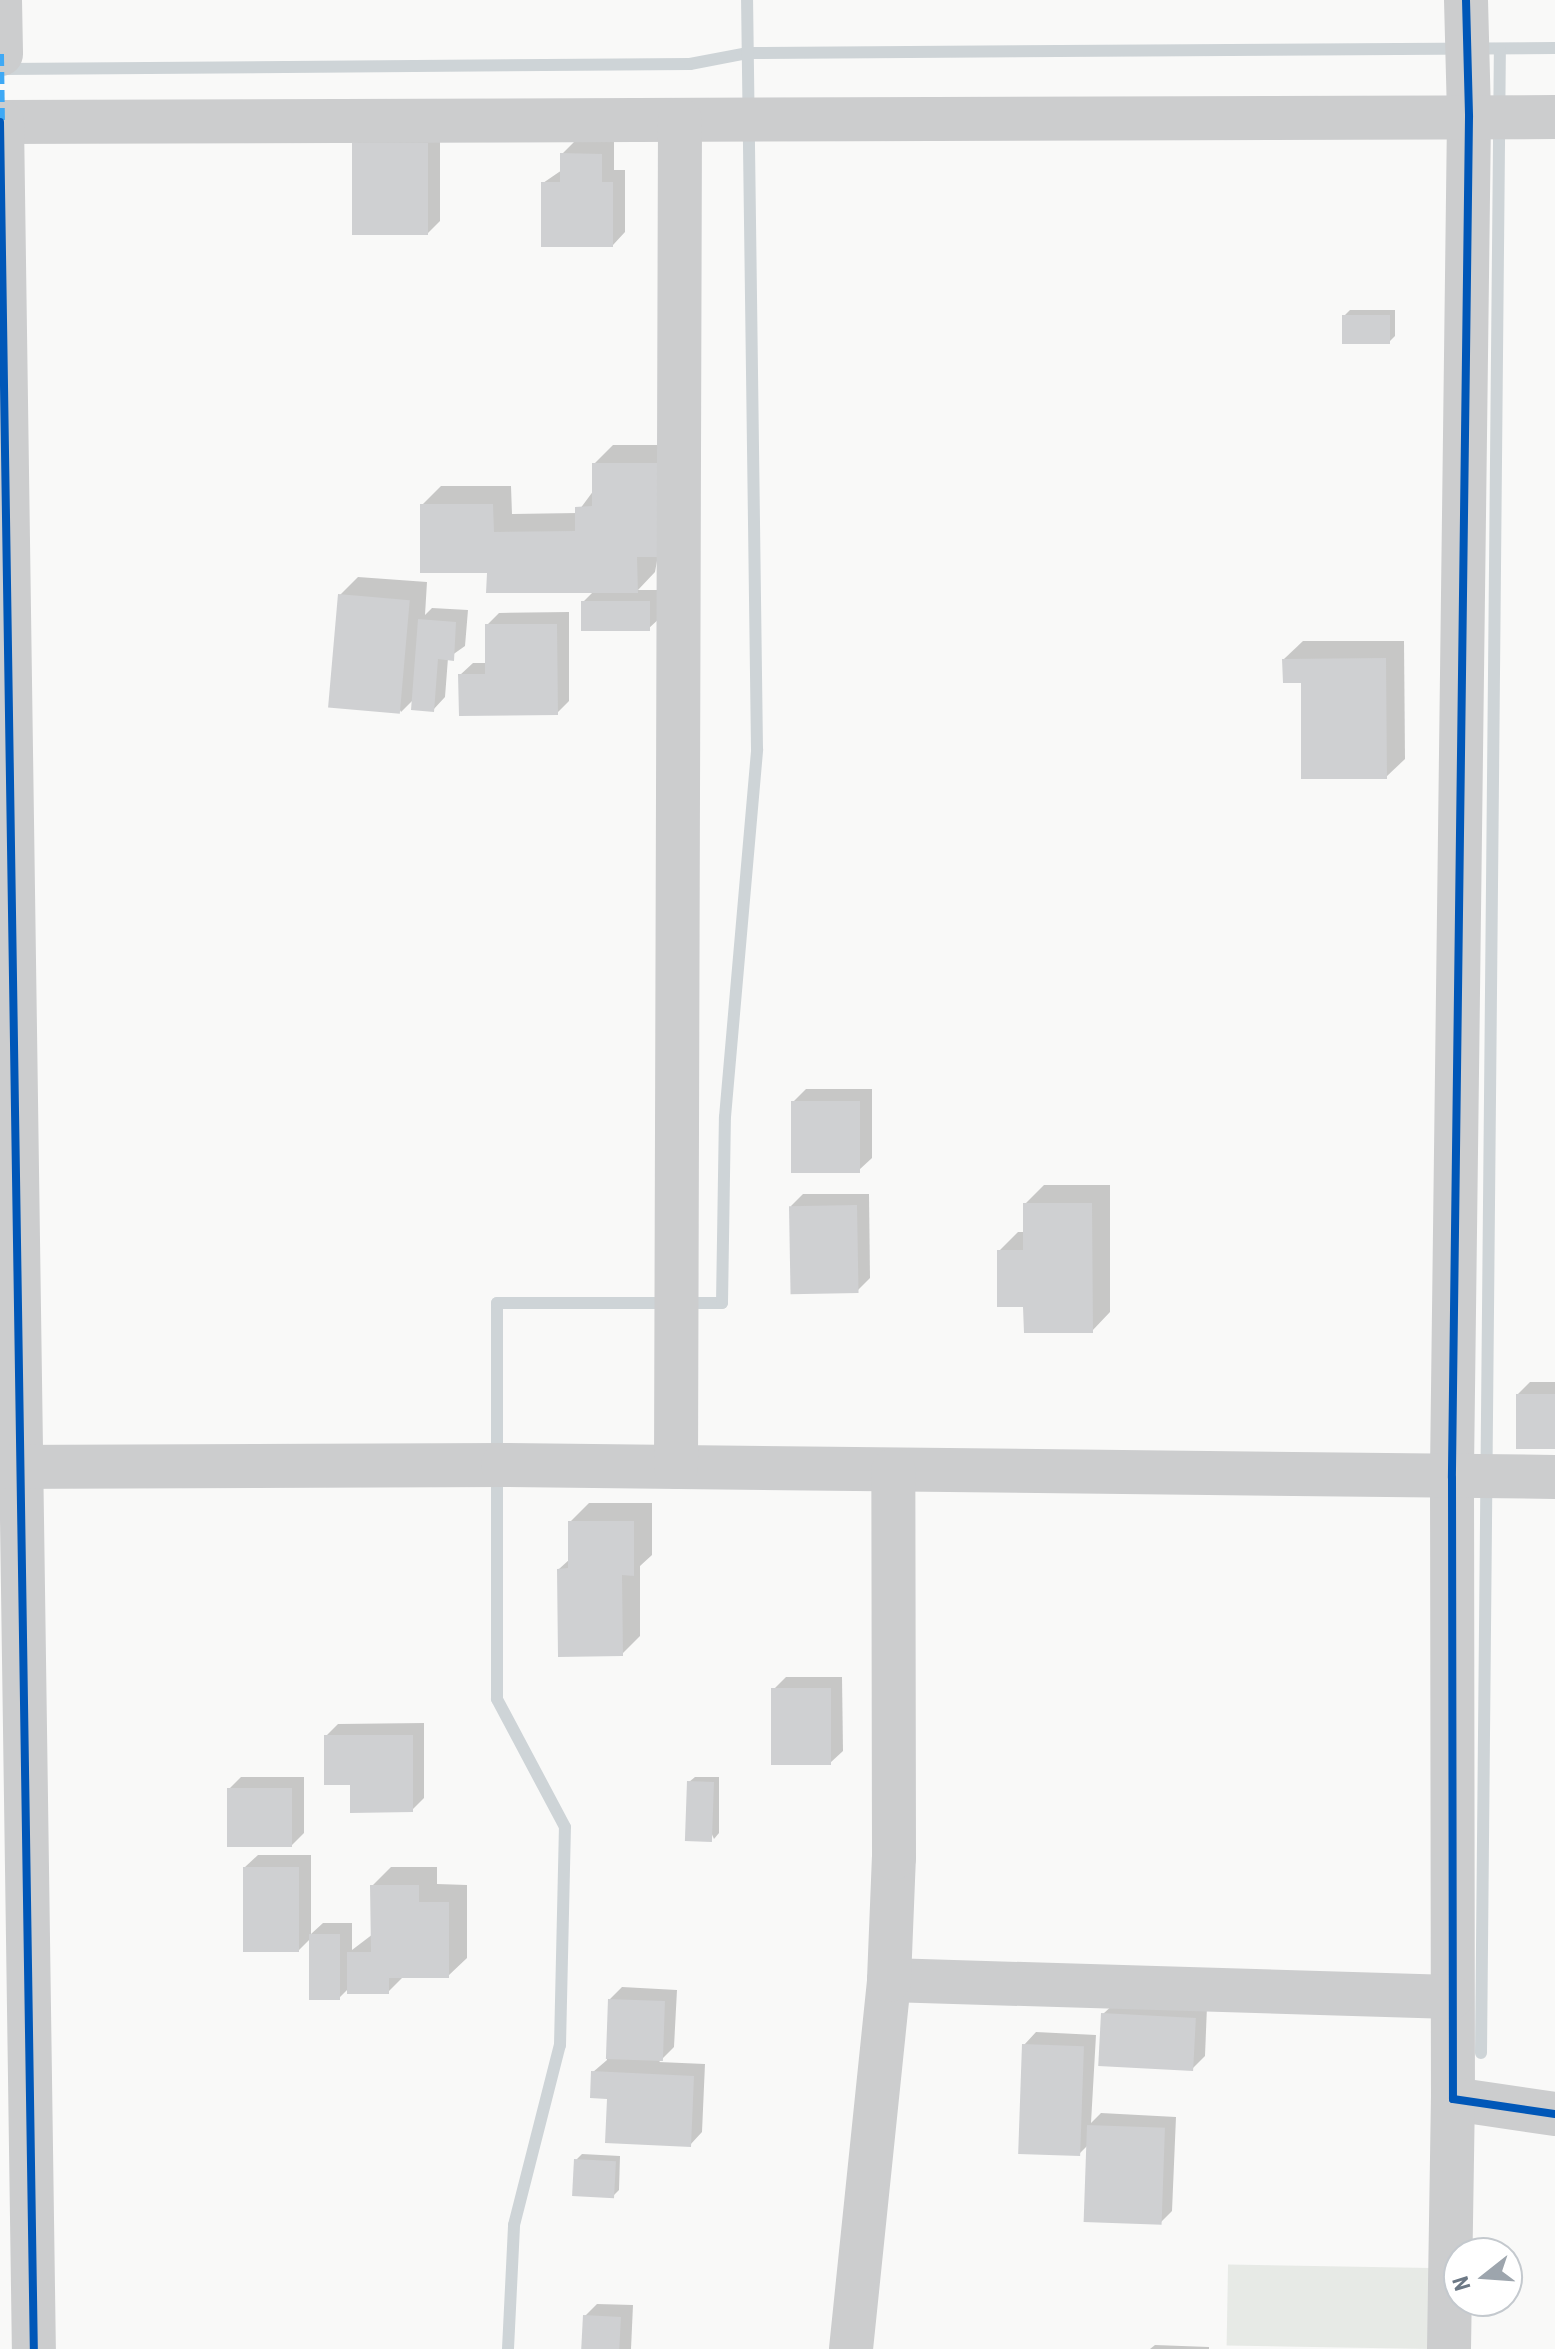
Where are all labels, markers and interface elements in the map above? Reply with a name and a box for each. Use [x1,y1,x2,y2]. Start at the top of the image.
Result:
north arrow [1443,2237,1523,2317]
text: N [1448,2273,1475,2294]

